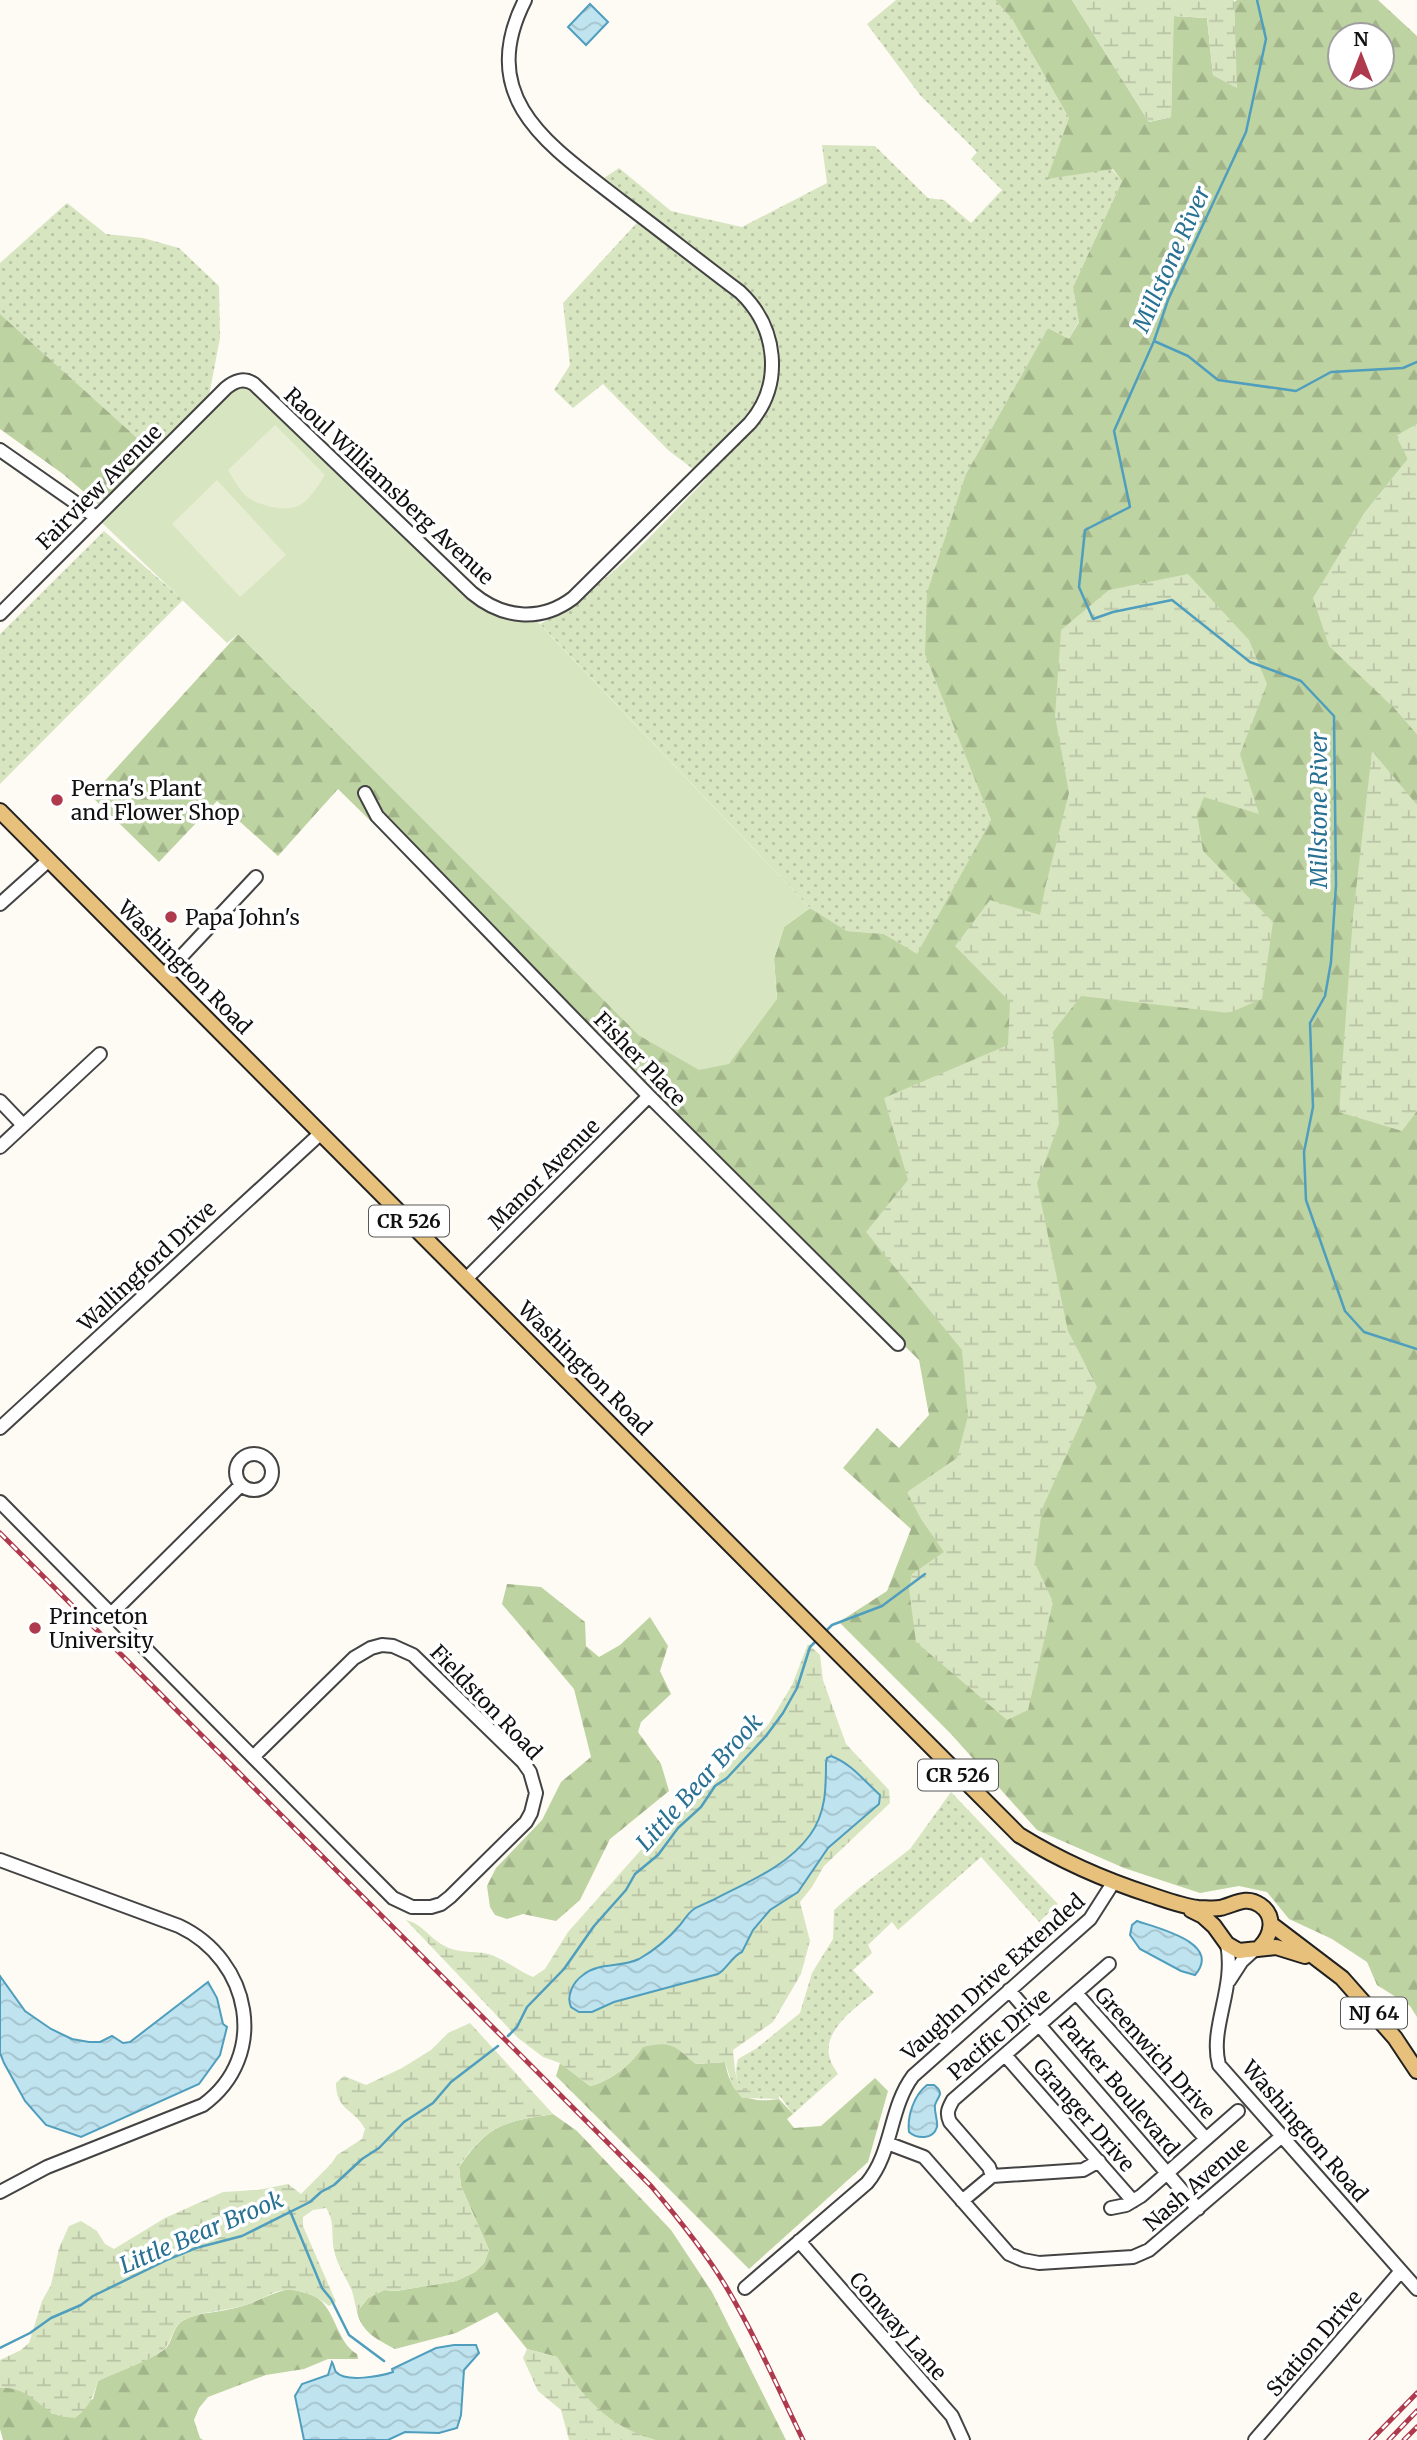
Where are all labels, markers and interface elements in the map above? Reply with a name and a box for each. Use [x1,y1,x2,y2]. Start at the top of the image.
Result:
north arrow [1326,21,1396,91]
text: N [1353,27,1369,51]
water label: Millstone River [1126,181,1216,337]
street label: Raoul Williamsberg Avenue [279,382,499,590]
street label: Fairview Avenue [31,419,167,555]
water label: Millstone River [1304,731,1333,889]
place label: Perna's Plant and Flower Shop [71,775,240,826]
marker: Perna's Plant and Flower Shop [49,792,65,808]
street label: Washington Road [112,894,258,1040]
place label: Papa John's [185,904,300,931]
marker: Papa John's [163,909,179,925]
street label: Fisher Place [588,1006,692,1112]
street label: Manor Avenue [483,1113,605,1235]
street label: Wallingford Drive [72,1195,222,1337]
road number: CR 526 [369,1205,449,1236]
street label: Washington Road [512,1295,658,1441]
place label: Princeton University [49,1603,154,1654]
marker: Princeton University [27,1620,43,1636]
street label: Fieldston Road [424,1639,548,1765]
water label: Little Bear Brook [630,1707,769,1857]
road number: CR 526 [918,1760,998,1791]
street label: Vaughn Drive Extended [895,1887,1090,2067]
street label: Pacific Drive [942,1982,1056,2086]
street label: Greenwich Drive [1089,1982,1221,2124]
road number: NJ 64 [1341,1997,1407,2028]
street label: Parker Boulevard [1053,2011,1185,2161]
street label: Granger Drive [1027,2053,1141,2177]
street label: Washington Road [1236,2054,1374,2207]
street label: Nash Avenue [1138,2131,1254,2237]
water label: Little Bear Brook [115,2184,287,2279]
street label: Conway Lane [844,2266,952,2386]
street label: Station Drive [1260,2284,1368,2402]

